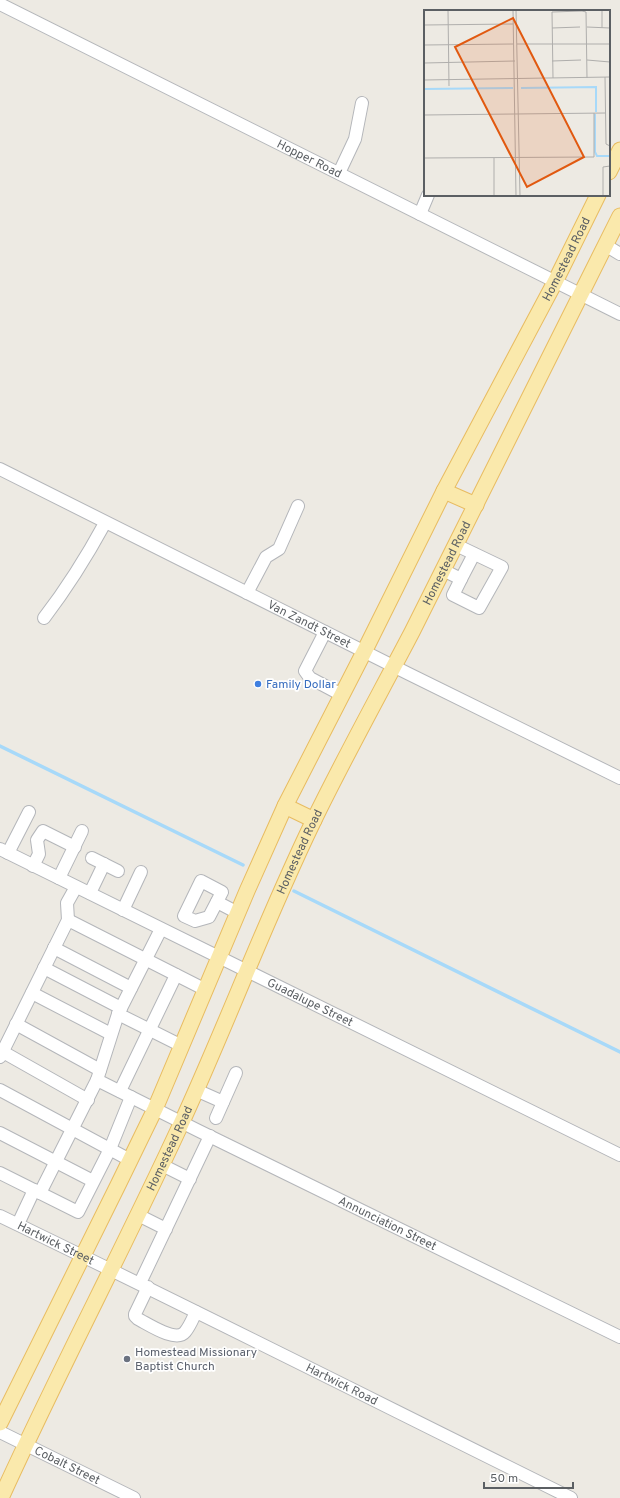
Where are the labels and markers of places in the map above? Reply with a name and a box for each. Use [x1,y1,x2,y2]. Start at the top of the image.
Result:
place label: Family Dollar [266,677,336,693]
marker: Family Dollar [253,679,263,689]
place label: Homestead Missionary Baptist Church [135,1345,257,1375]
marker: Homestead Missionary Baptist Church [122,1354,132,1364]

